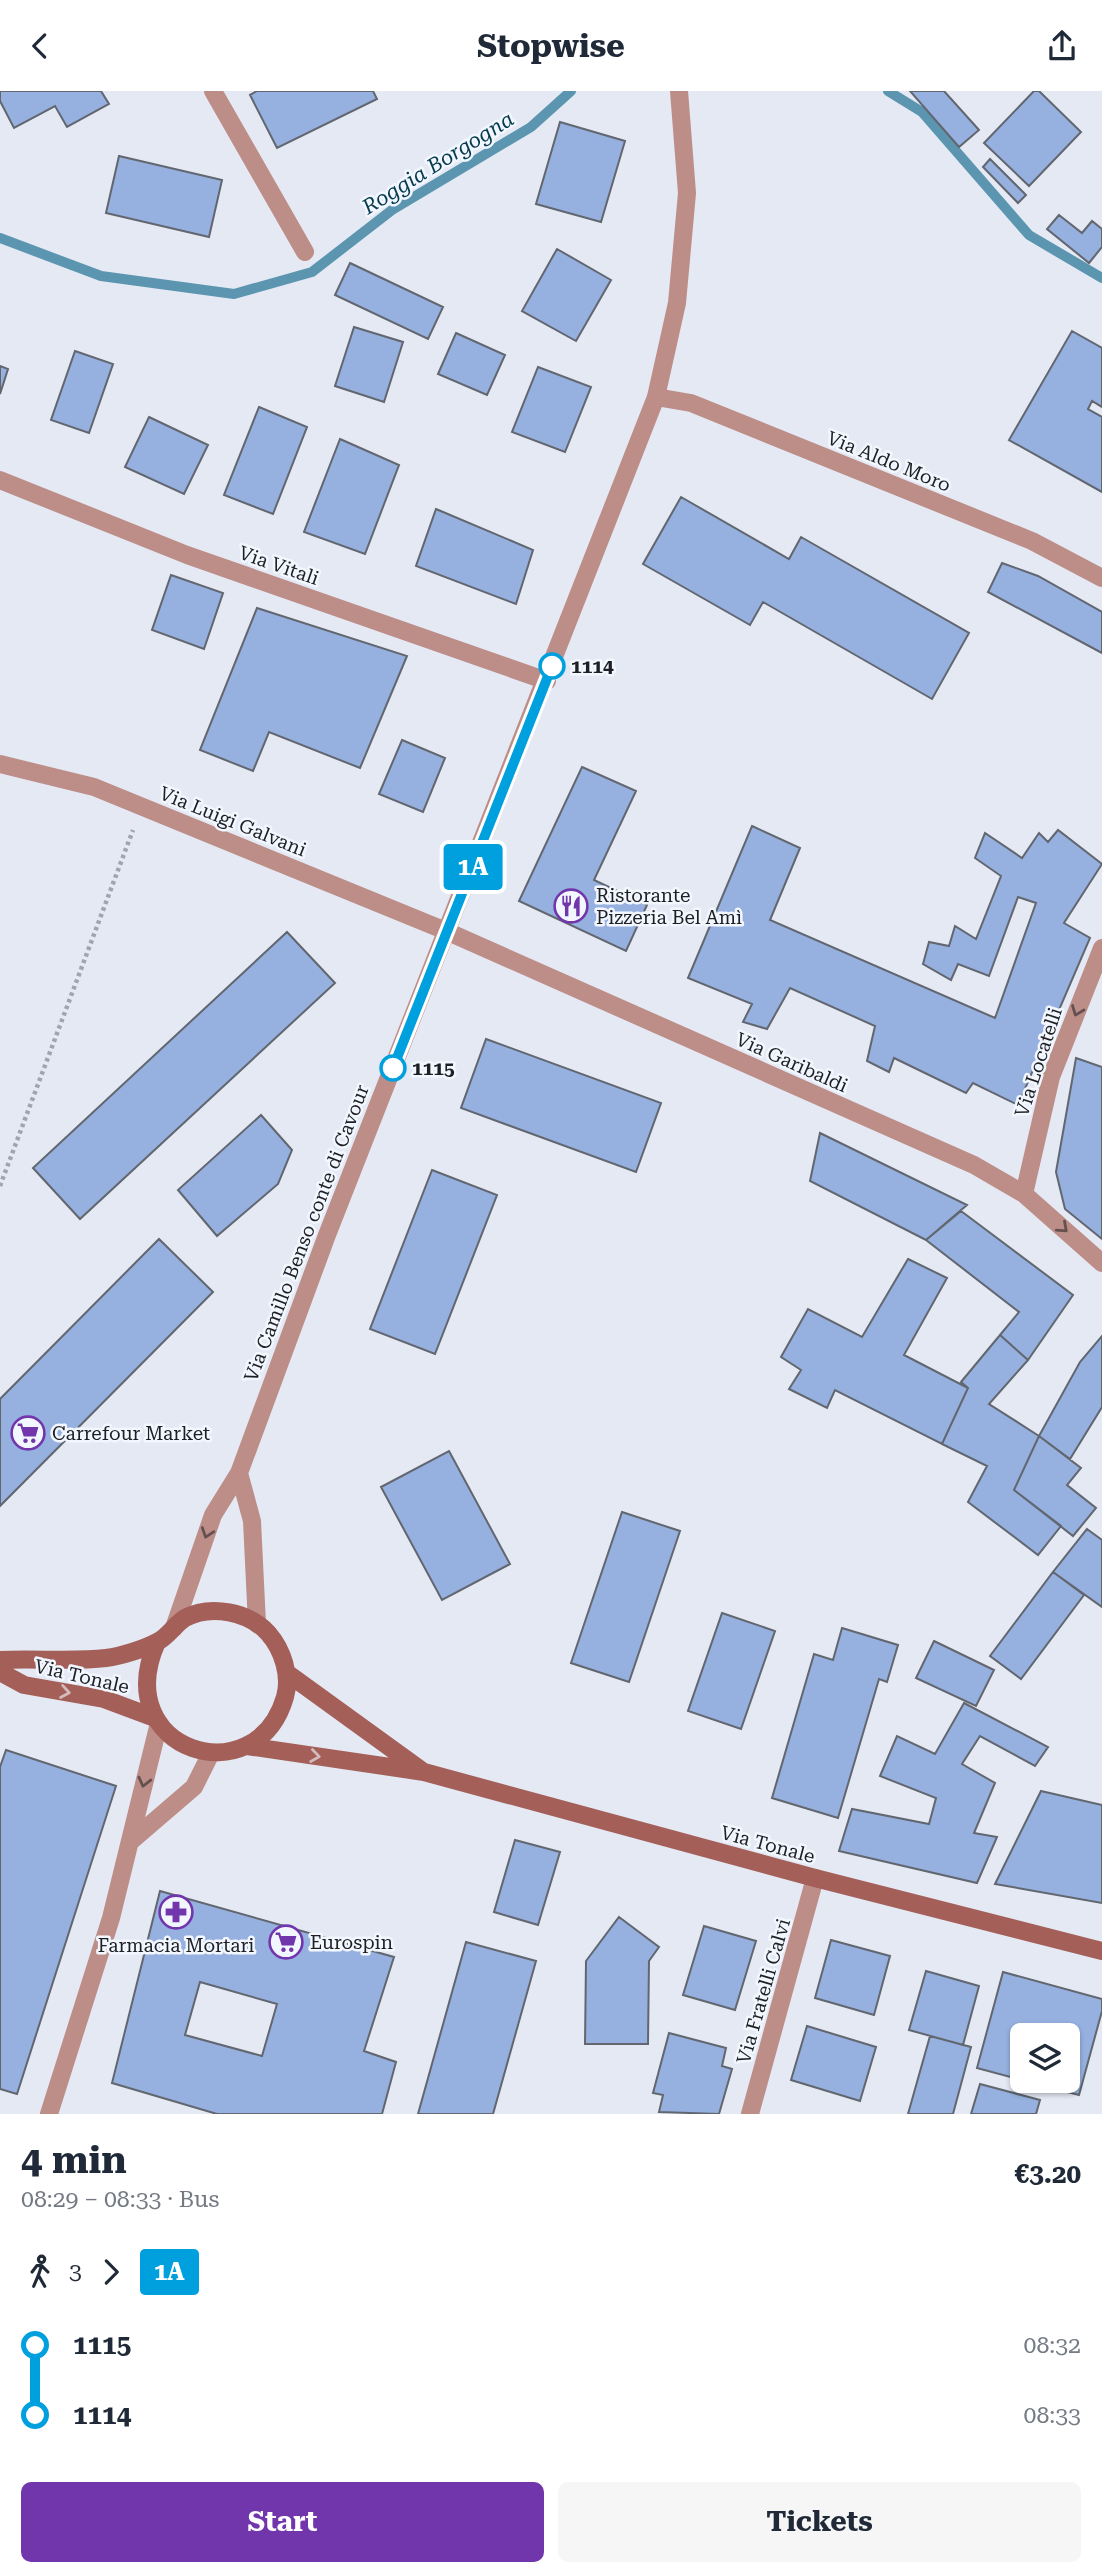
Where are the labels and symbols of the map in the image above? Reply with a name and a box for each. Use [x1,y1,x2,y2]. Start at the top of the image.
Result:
water label: Roggia Borgogna [357,107,518,220]
street label: Via Aldo Moro [824,426,954,497]
street label: Via Vitali [236,541,322,590]
marker: 1114 [539,653,565,679]
place label: 1114 [571,655,614,678]
street label: Via Luigi Galvani [156,782,310,861]
line badge: 1A [442,844,504,890]
place label: Ristorante Pizzeria Bel Amì [596,884,742,929]
restaurant icon: Ristorante Pizzeria Bel Amì [552,887,590,925]
street label: Via Locatelli [1010,1005,1067,1120]
one-way arrow [1071,1005,1085,1017]
street label: Via Garibaldi [732,1028,851,1097]
marker: 1115 [380,1055,406,1081]
place label: 1115 [412,1057,455,1080]
street label: Via Camillo Benso conte di Cavour [239,1081,374,1385]
one-way arrow [1055,1220,1068,1233]
supermarket icon: Carrefour Market [9,1414,47,1452]
place label: Carrefour Market [52,1422,210,1445]
one-way arrow [201,1526,215,1538]
street label: Via Tonale [32,1654,131,1699]
one-way arrow [59,1684,71,1699]
one-way arrow [309,1748,321,1763]
one-way arrow [138,1776,152,1788]
street label: Via Tonale [718,1821,817,1868]
pharmacy icon: Farmacia Mortari [157,1893,195,1931]
street label: Via Fratelli Calvi [732,1916,795,2066]
supermarket icon: Eurospin [267,1923,305,1961]
place label: Eurospin [310,1931,393,1954]
place label: Farmacia Mortari [98,1934,254,1957]

